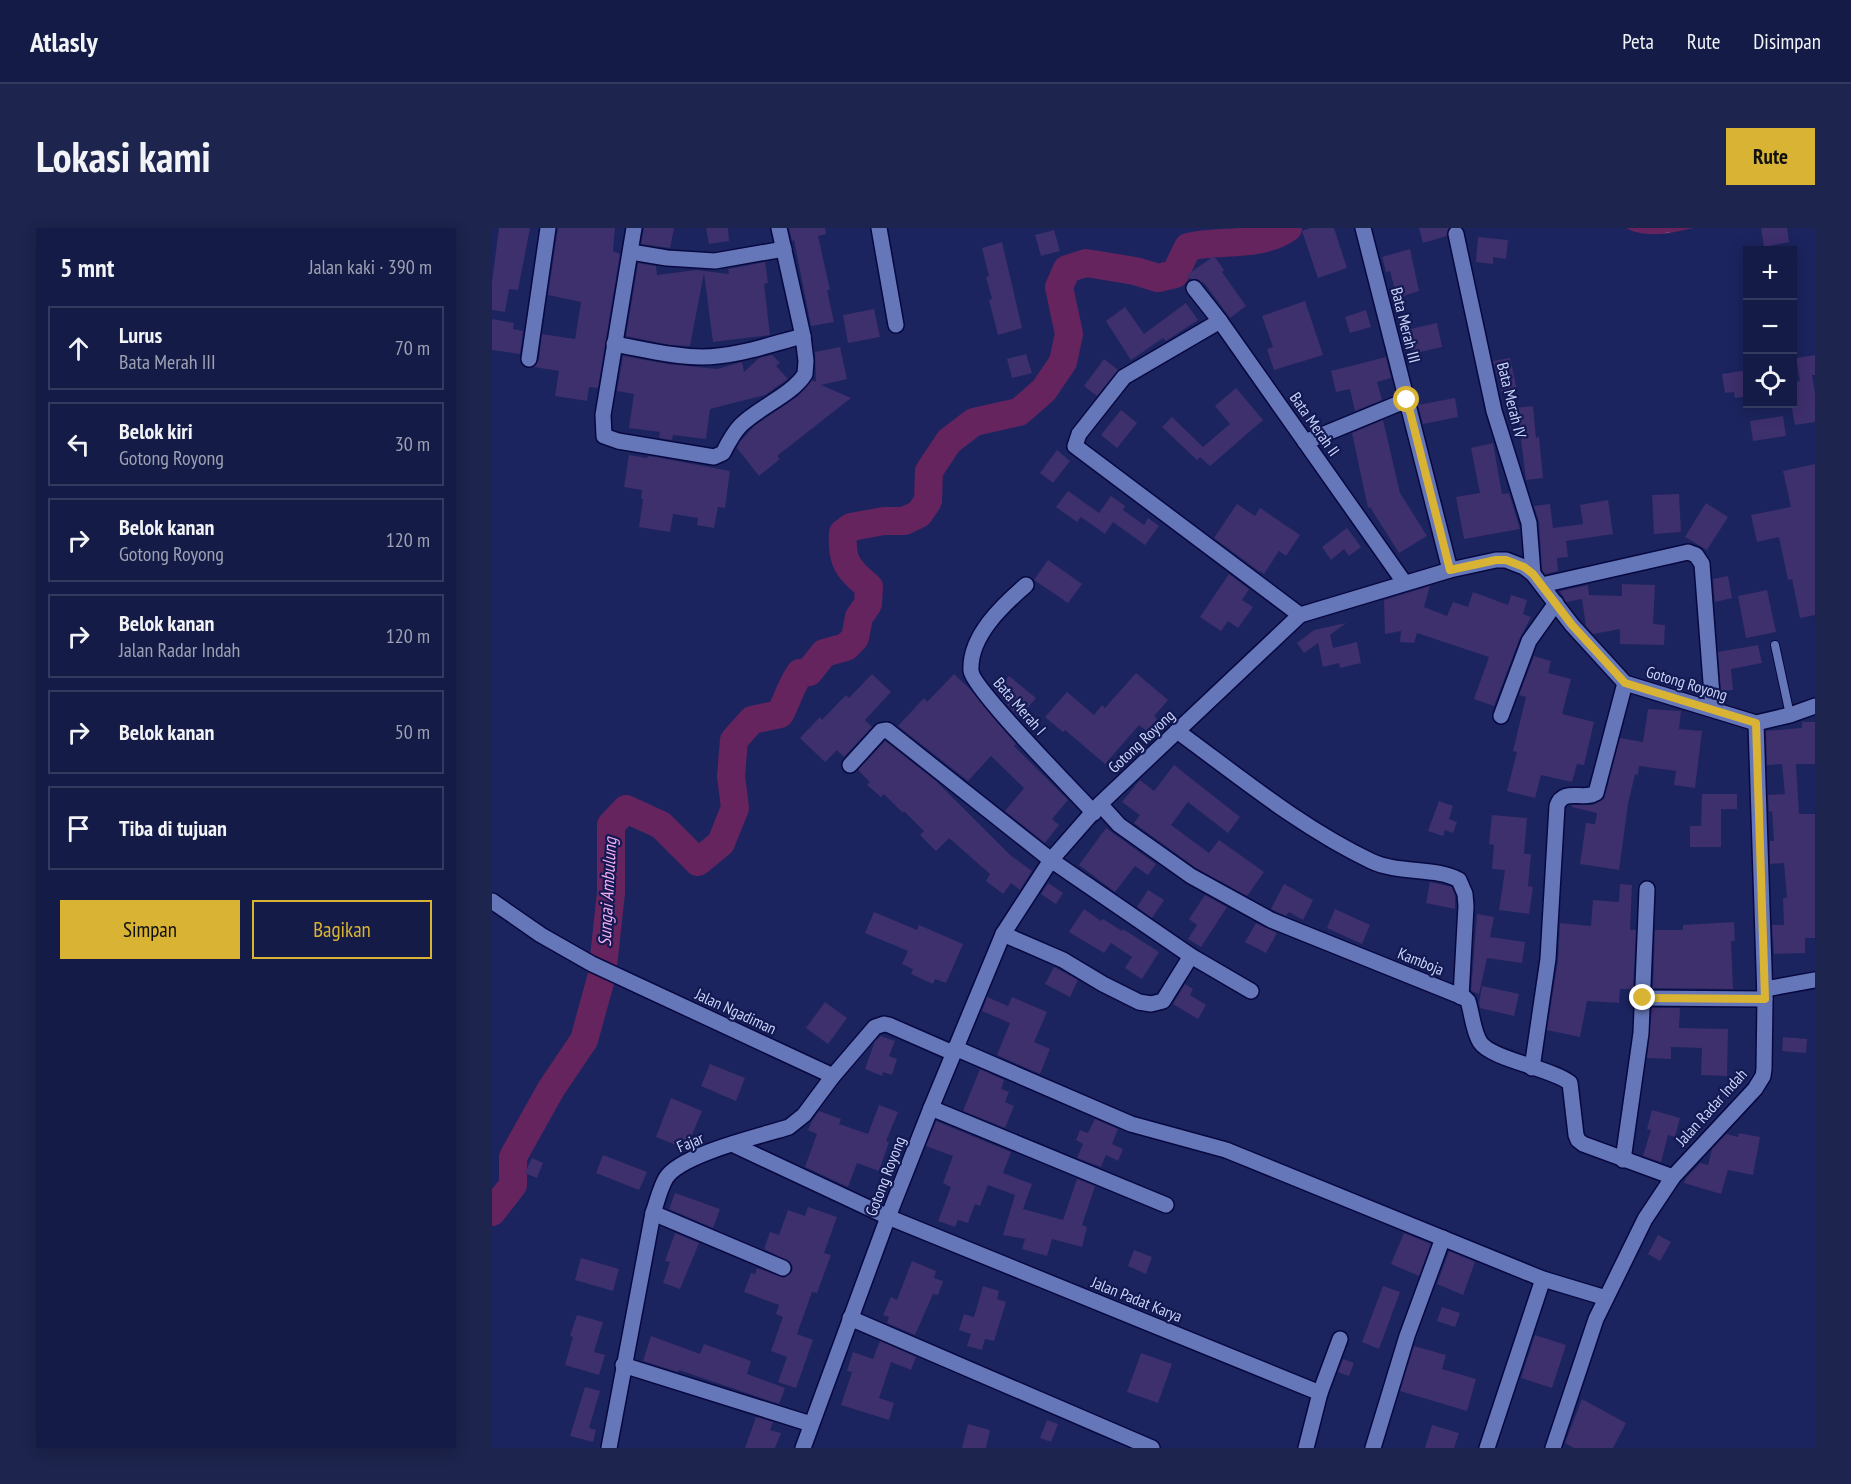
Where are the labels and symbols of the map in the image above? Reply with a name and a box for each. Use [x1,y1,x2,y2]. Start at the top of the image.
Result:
street label: Bata Merah III [1387,285,1425,365]
street label: Bata Merah IV [1493,360,1531,440]
route start [1393,386,1419,412]
street label: Bata Merah II [1286,388,1344,460]
street label: Gotong Royong [1644,661,1730,705]
street label: Bata Merah I [990,673,1050,739]
street label: Gotong Royong [1103,705,1179,777]
water label: Sungai Ambulung [593,836,621,947]
street label: Kamboja [1395,943,1447,979]
street label: Jalan Ngadiman [691,983,780,1038]
route end [1629,984,1655,1010]
street label: Jalan Radar Indah [1670,1064,1751,1151]
street label: Fajar [674,1127,707,1157]
street label: Gotong Royong [861,1133,909,1219]
street label: Jalan Padat Karya [1088,1271,1185,1326]

